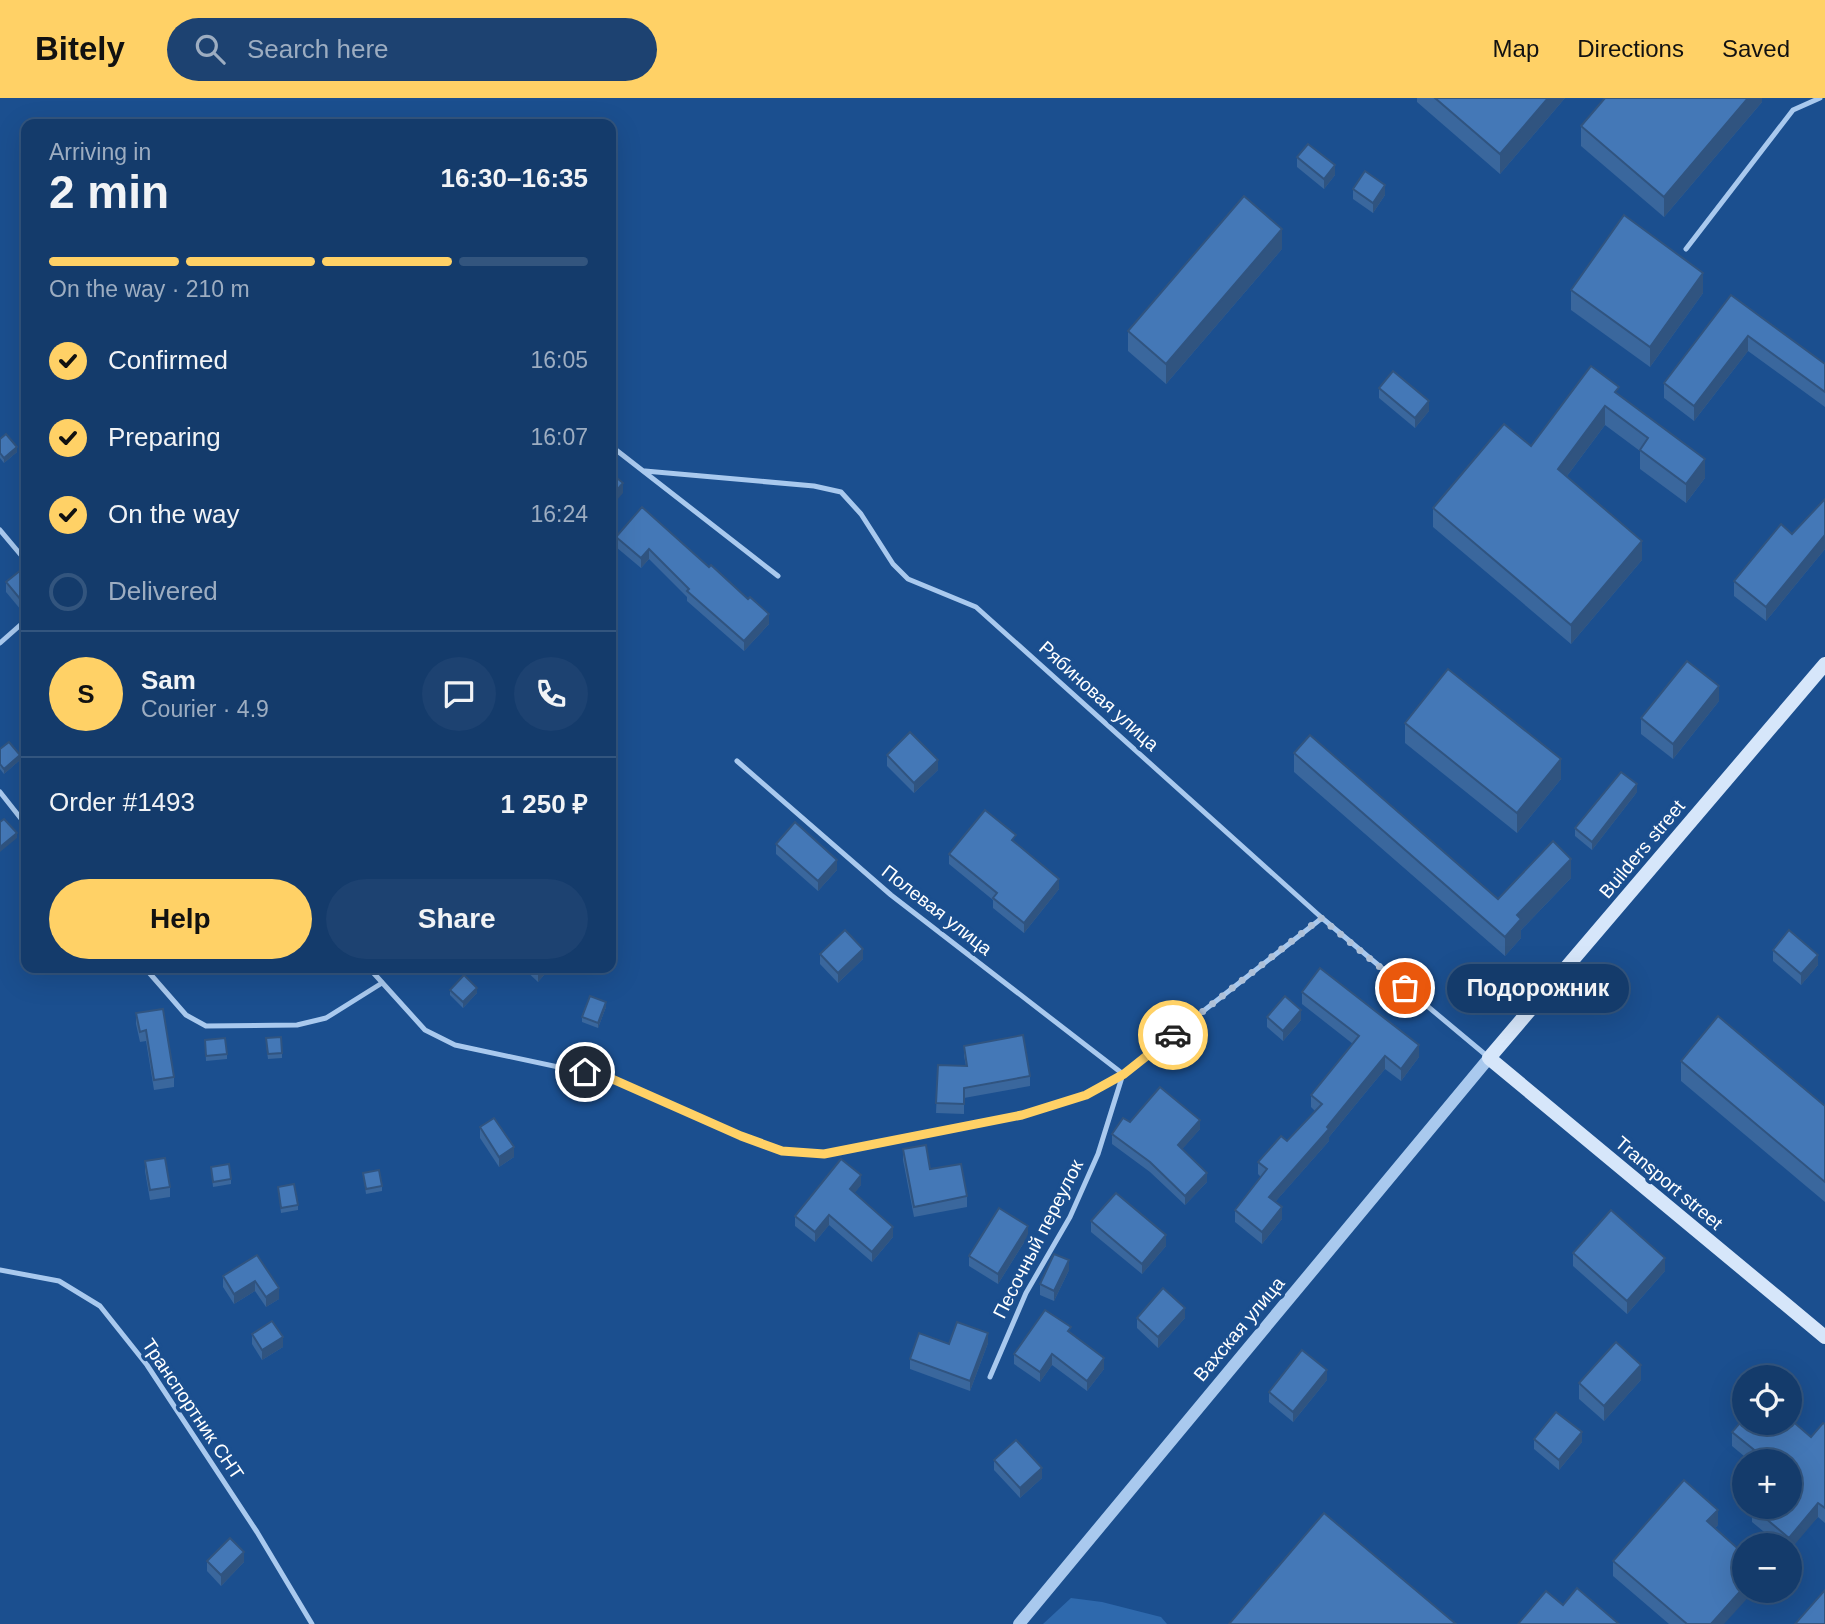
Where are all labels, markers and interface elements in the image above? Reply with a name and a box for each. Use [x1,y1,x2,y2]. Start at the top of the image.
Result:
search box [167,18,657,81]
text: Bitely [35,30,125,67]
icon: search [191,30,229,68]
text: Search here [247,34,389,64]
text: Map [1493,35,1539,62]
text: Directions [1577,35,1684,62]
text: Saved [1722,35,1790,62]
text: Arriving in [49,139,151,165]
text: 16:30–16:35 [441,163,588,193]
text: 2 min [49,166,169,218]
text: On the way · 210 m [49,276,250,302]
icon: check [49,342,87,380]
text: Confirmed [108,345,228,375]
text: 16:05 [530,347,588,373]
icon: check [49,419,87,457]
text: Preparing [108,422,221,452]
text: 16:07 [530,424,588,450]
icon: check [49,496,87,534]
text: On the way [108,499,240,529]
text: 16:24 [530,501,588,527]
text: Delivered [108,576,218,606]
street label: Рябиновая улица [1035,637,1163,755]
button: chat [422,657,496,731]
button: phone [514,657,588,731]
text: Sam [141,665,196,695]
text: S [77,679,95,709]
text: Courier · 4.9 [141,696,269,722]
text: Order #1493 [49,787,195,817]
text: 1 250 ₽ [501,789,588,819]
street label: Builders street [1595,795,1690,902]
street label: Полевая улица [878,861,996,960]
button: Help [49,879,312,959]
button: Share [326,879,588,959]
pin [1375,958,1435,1018]
callout: Подорожник [1447,964,1629,1012]
icon: bag [1386,969,1424,1007]
text: Подорожник [1467,975,1609,1001]
courier [1138,1000,1208,1070]
icon: car [1154,1016,1192,1054]
pin [555,1042,615,1102]
icon: home [566,1053,604,1091]
street label: Transport street [1611,1132,1727,1234]
street label: Песочный переулок [989,1156,1087,1322]
street label: Вахская улица [1189,1272,1289,1385]
street label: Транспортник СНТ [138,1335,248,1484]
map controls [1732,1365,1802,1603]
button: locate [1732,1365,1802,1435]
button: + [1732,1449,1802,1519]
button: − [1732,1533,1802,1603]

